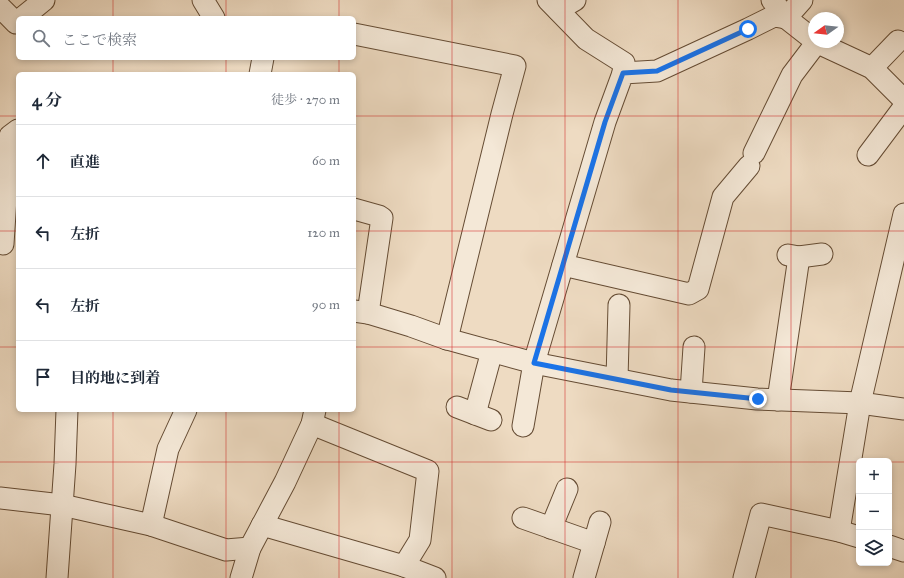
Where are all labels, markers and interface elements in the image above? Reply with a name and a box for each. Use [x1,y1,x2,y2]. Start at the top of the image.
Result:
north arrow [808,12,844,48]
search box [16,16,356,60]
route start [739,20,757,38]
icon: search [30,27,52,49]
text: ここで検索 [62,31,137,49]
text: 4 分 [32,90,62,111]
text: 徒歩 · 270 m [271,92,340,108]
icon: ahead [32,150,54,172]
text: 直進 [70,153,100,171]
text: 60 m [312,153,340,169]
icon: left [32,222,54,244]
text: 左折 [70,225,100,243]
text: 120 m [307,225,340,241]
icon: left [32,294,54,316]
text: 左折 [70,297,100,315]
text: 90 m [312,297,340,313]
icon: arrive [32,366,54,388]
text: 目的地に到着 [70,369,160,387]
route end [749,390,767,408]
map controls [856,458,892,566]
button: + [856,458,892,494]
button: − [856,494,892,530]
button: layers [856,530,892,566]

